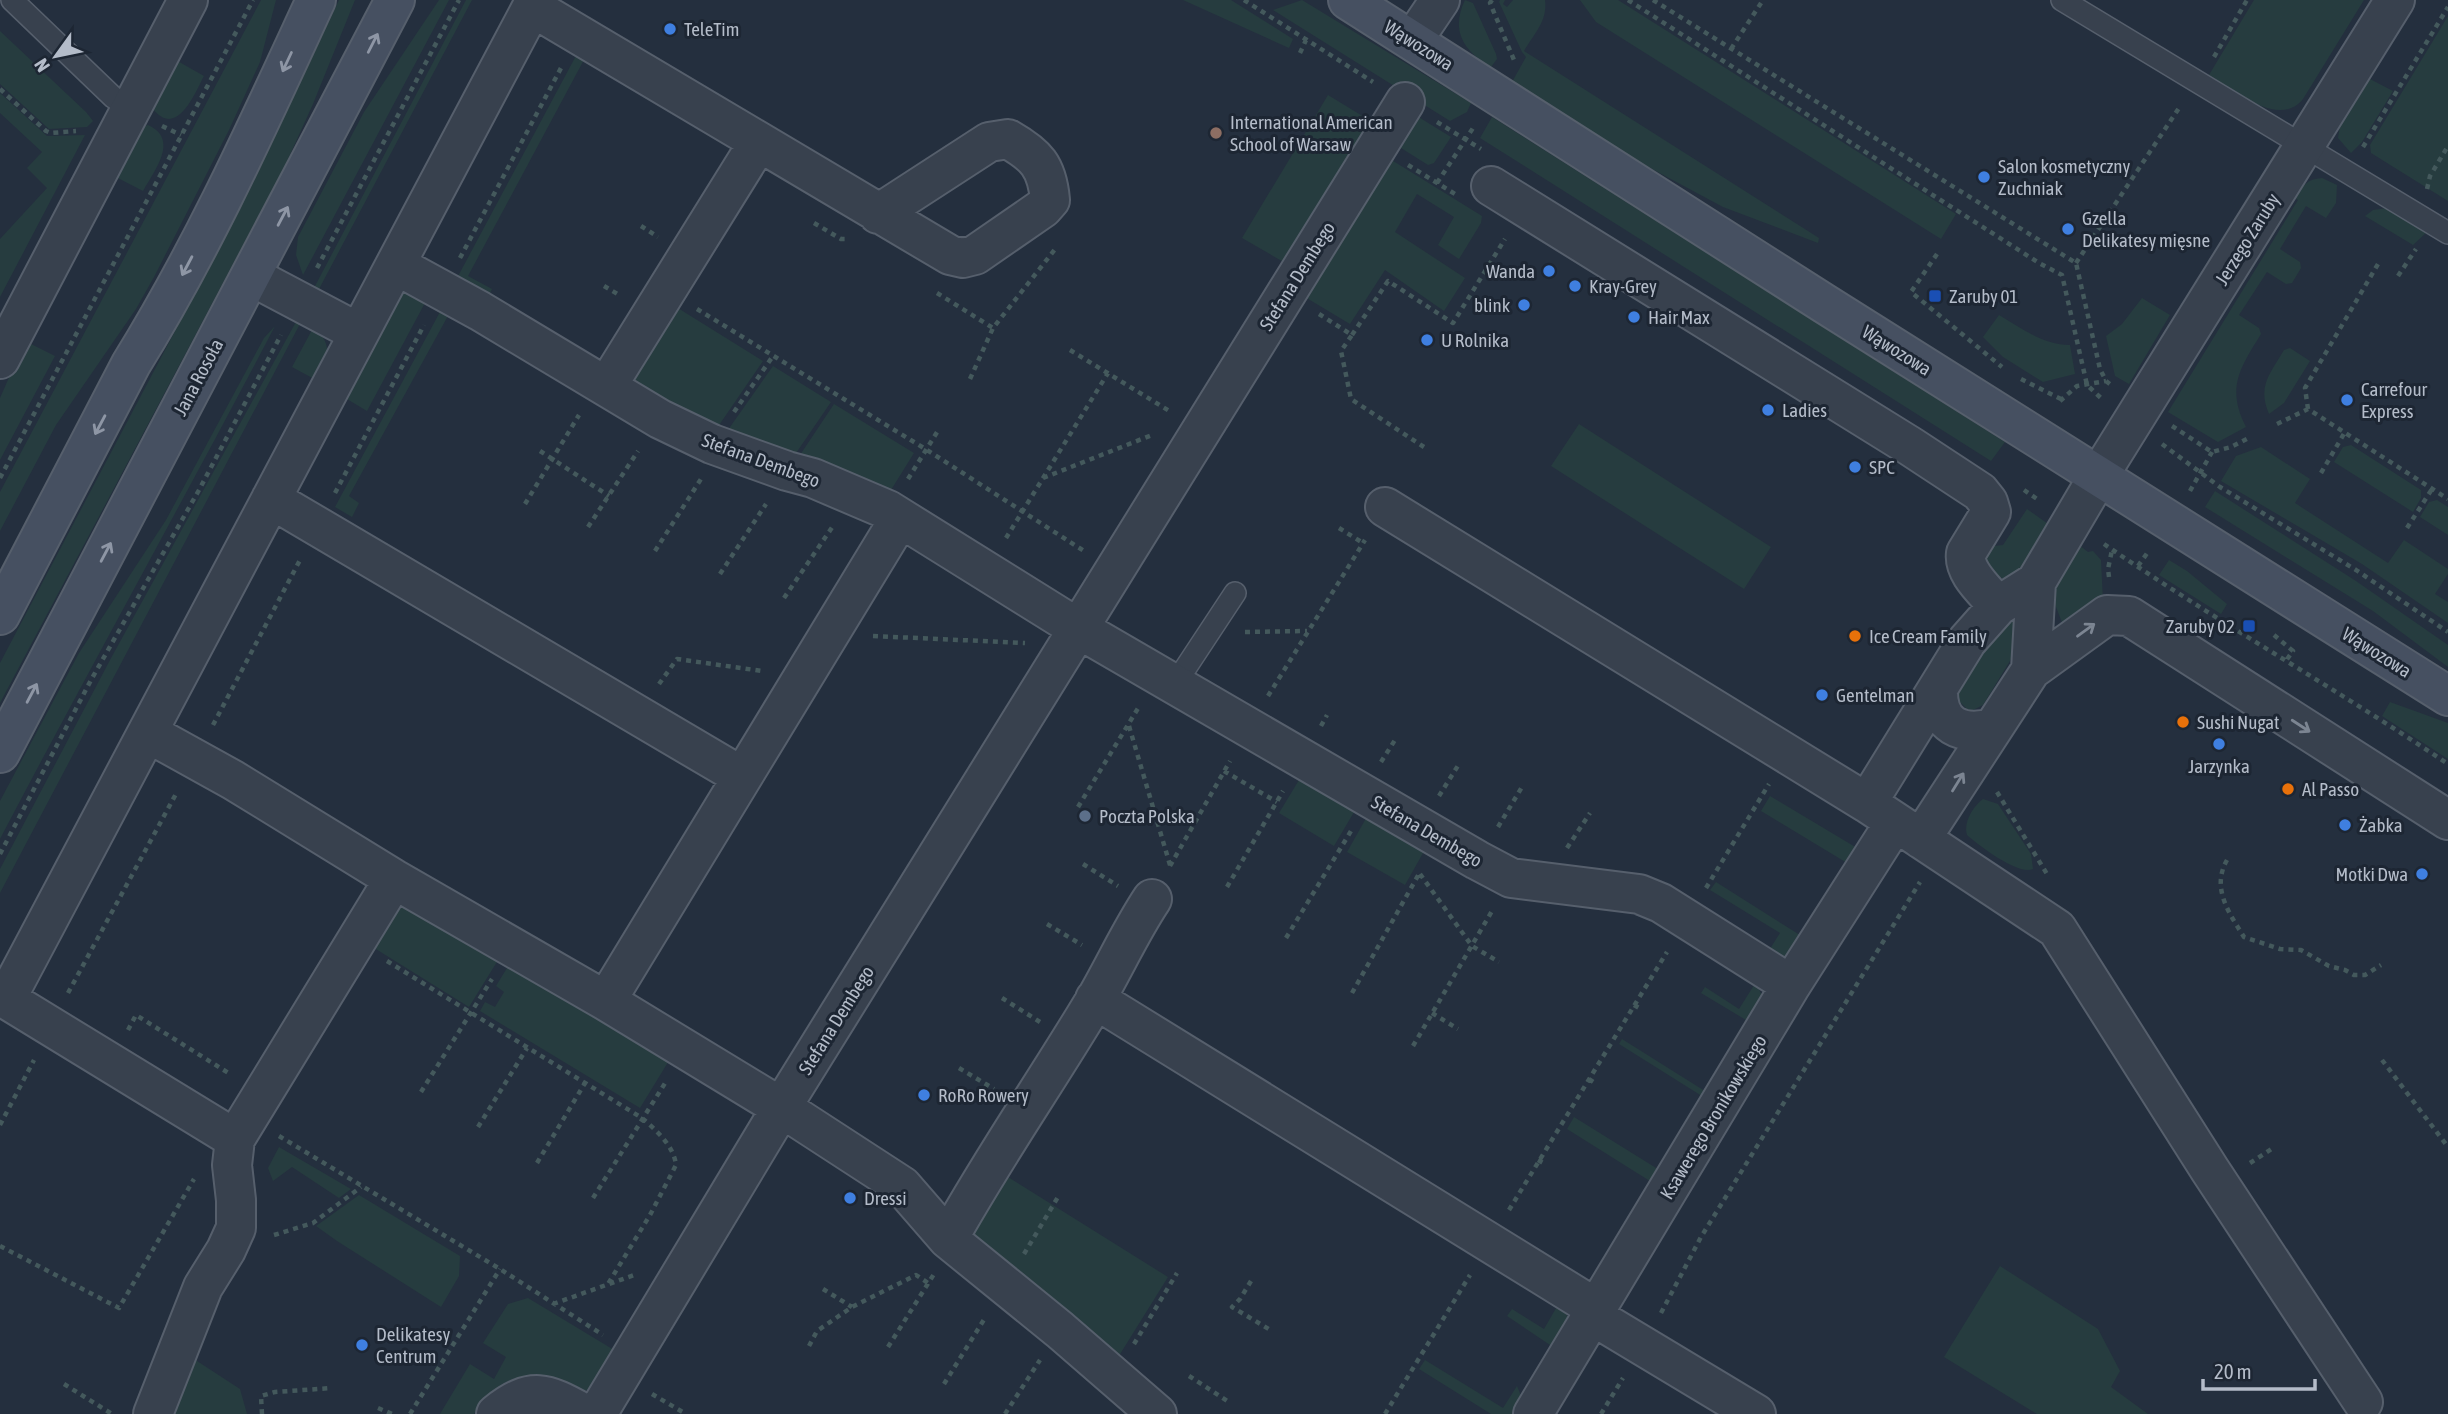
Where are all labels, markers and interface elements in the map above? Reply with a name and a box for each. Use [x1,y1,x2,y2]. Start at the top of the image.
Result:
street label: Wąwozowa [1380,15,1458,75]
place label: TeleTim [684,18,739,40]
north arrow [21,21,91,91]
marker: TeleTim [662,21,678,37]
one-way arrow [367,33,381,53]
one-way arrow [280,51,294,72]
text: N [29,55,54,76]
place label: International American School of Warsaw [1230,111,1393,155]
marker: International American School of Warsaw [1208,125,1224,141]
place label: Salon kosmetyczny Zuchniak [1998,155,2131,199]
marker: Salon kosmetyczny Zuchniak [1976,169,1992,185]
street label: Jerzego Zaruby [2210,189,2284,289]
one-way arrow [276,206,290,226]
place label: Gzella Delikatesy mięsne [2082,207,2210,251]
street label: Stefana Dembego [1255,218,1339,334]
marker: Gzella Delikatesy mięsne [2060,221,2076,237]
one-way arrow [179,255,193,275]
place label: Wanda [1486,260,1535,282]
marker: Wanda [1541,263,1557,279]
place label: Kray-Grey [1589,275,1657,297]
marker: Kray-Grey [1567,278,1583,294]
place label: Zaruby 01 [1949,285,2018,307]
marker: Zaruby 01 [1927,288,1943,304]
place label: blink [1474,294,1511,316]
marker: blink [1516,297,1532,313]
place label: Hair Max [1648,306,1710,328]
marker: Hair Max [1626,309,1642,325]
street label: Wąwozowa [1858,320,1936,380]
place label: U Rolnika [1441,329,1509,351]
marker: U Rolnika [1419,332,1435,348]
street label: Jana Rosoła [169,335,227,419]
place label: Carrefour Express [2361,378,2428,422]
marker: Carrefour Express [2339,392,2355,408]
place label: Ladies [1782,399,1827,421]
marker: Ladies [1760,402,1776,418]
one-way arrow [92,414,106,435]
street label: Stefana Dembego [699,428,823,492]
place label: SPC [1869,456,1895,478]
marker: SPC [1847,459,1863,475]
one-way arrow [99,542,113,563]
place label: Zaruby 02 [2166,615,2235,637]
marker: Zaruby 02 [2241,618,2257,634]
street label: Wąwozowa [2338,622,2416,682]
one-way arrow [2076,623,2095,637]
place label: Ice Cream Family [1869,625,1987,647]
marker: Ice Cream Family [1847,628,1863,644]
one-way arrow [25,683,39,703]
place label: Gentelman [1836,684,1915,706]
marker: Gentelman [1814,687,1830,703]
place label: Sushi Nugat [2197,711,2280,733]
marker: Sushi Nugat [2175,714,2191,730]
one-way arrow [2291,719,2311,733]
marker: Jarzynka [2211,736,2227,752]
place label: Jarzynka [2188,755,2250,777]
one-way arrow [1952,772,1966,792]
place label: Al Passo [2302,778,2359,800]
marker: Al Passo [2280,781,2296,797]
street label: Stefana Dembego [1368,790,1486,872]
place label: Poczta Polska [1099,805,1195,827]
marker: Poczta Polska [1077,808,1093,824]
place label: Żabka [2359,814,2403,836]
marker: Żabka [2337,817,2353,833]
place label: Motki Dwa [2335,863,2408,885]
marker: Motki Dwa [2414,866,2430,882]
street label: Stefana Dembego [794,962,878,1078]
street label: Ksawerego Bronikowskiego [1655,1031,1771,1203]
place label: RoRo Rowery [938,1084,1029,1106]
marker: RoRo Rowery [916,1087,932,1103]
place label: Dressi [864,1187,907,1209]
marker: Dressi [842,1190,858,1206]
place label: Delikatesy Centrum [376,1323,450,1367]
marker: Delikatesy Centrum [354,1337,370,1353]
scale bar [2203,1348,2315,1392]
text: 20 m [2214,1359,2252,1383]

